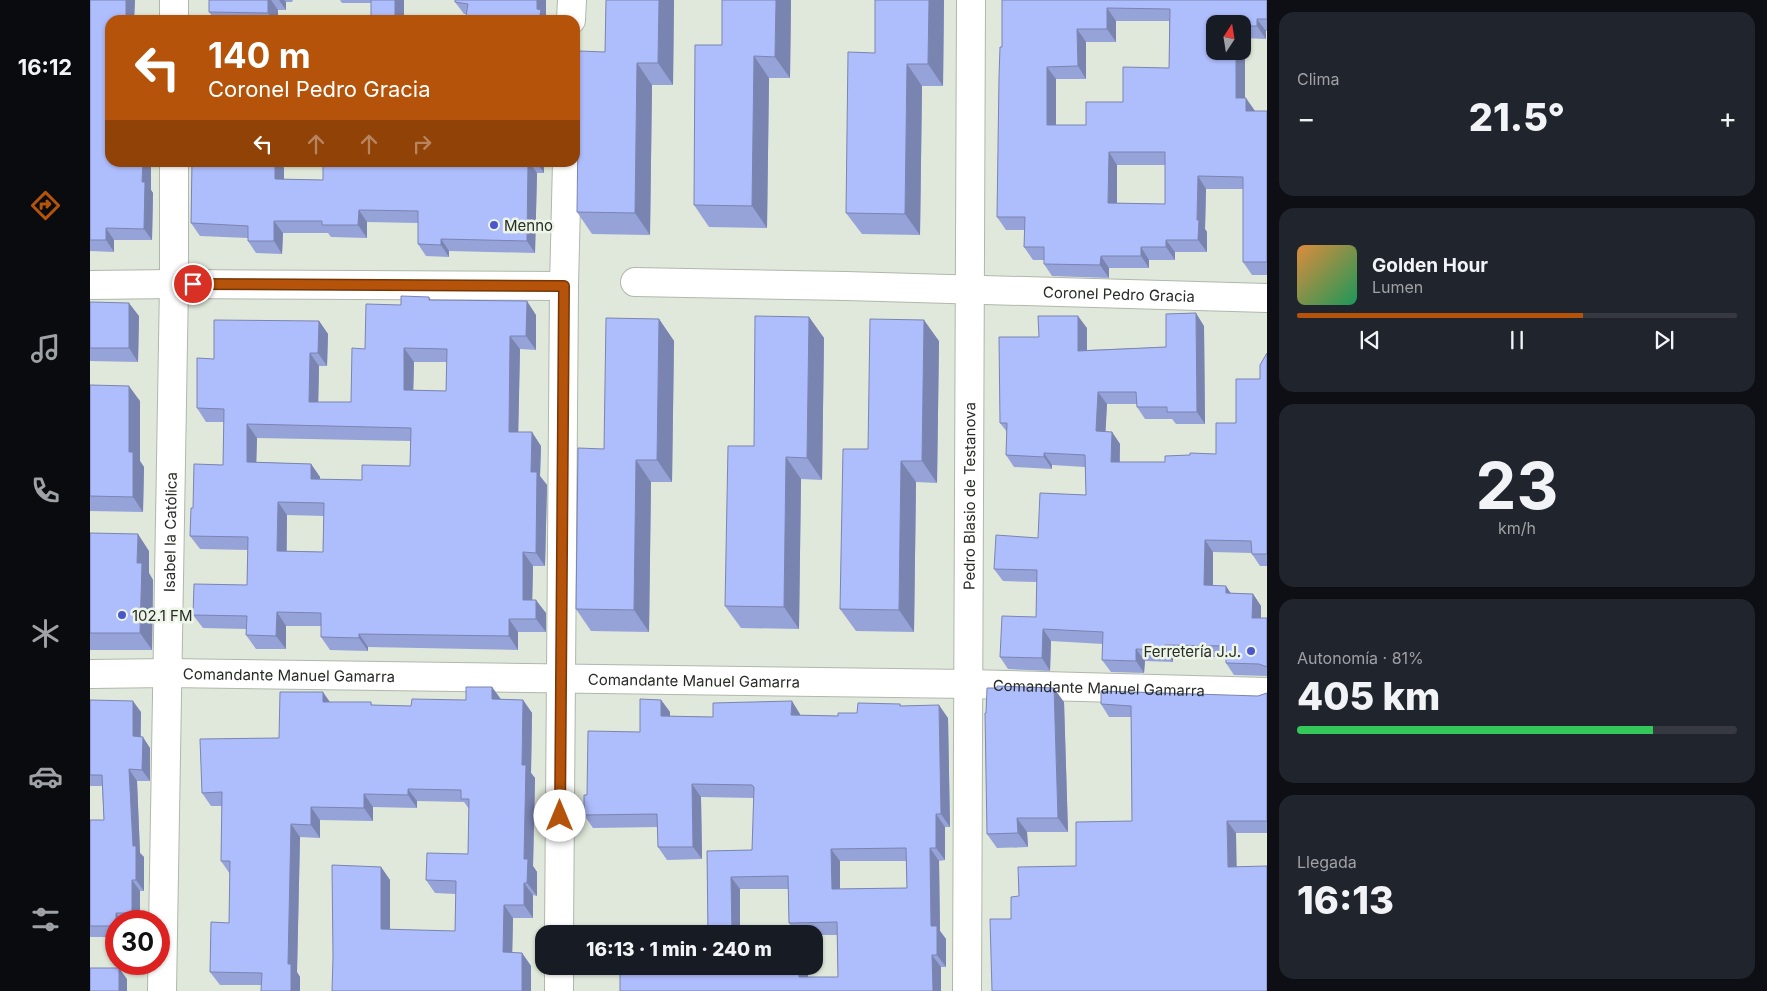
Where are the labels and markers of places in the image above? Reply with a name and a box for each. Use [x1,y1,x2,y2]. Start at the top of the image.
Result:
place label: Menno [504,216,553,235]
marker: Menno [488,219,500,231]
pin [172,263,214,305]
place label: 102.1 FM [132,606,192,625]
marker: 102.1 FM [116,609,128,621]
place label: Ferretería J.J. [1144,642,1241,661]
marker: Ferretería J.J. [1245,645,1257,657]

